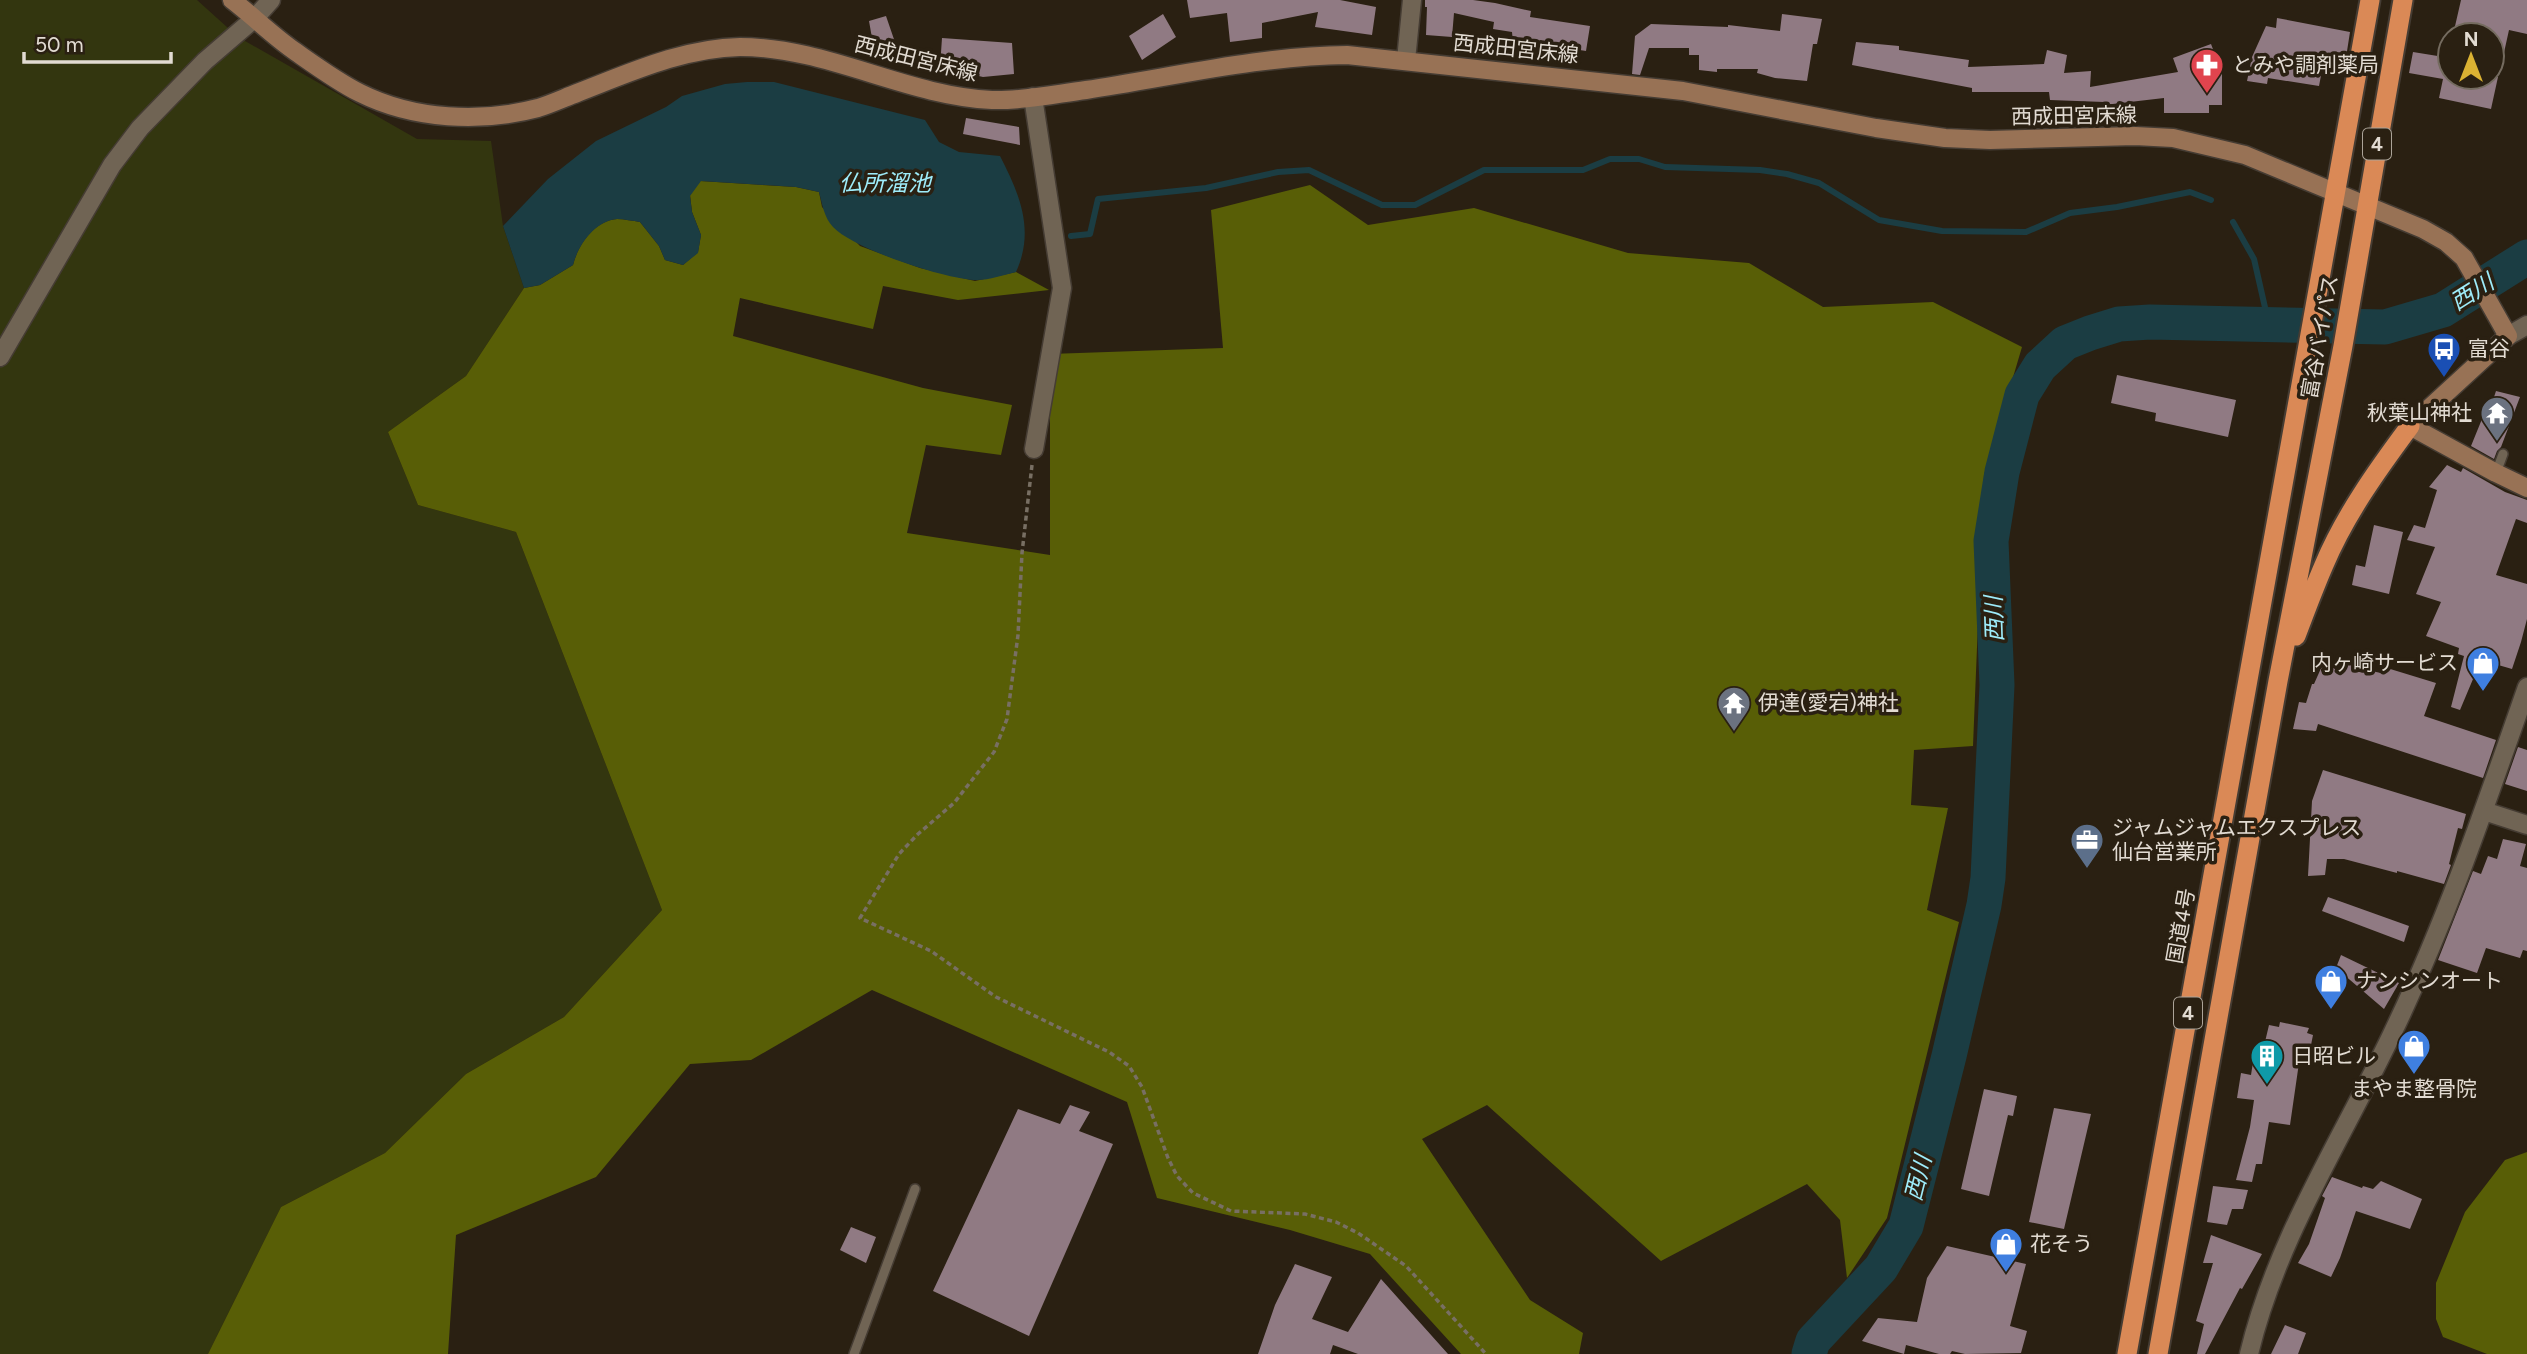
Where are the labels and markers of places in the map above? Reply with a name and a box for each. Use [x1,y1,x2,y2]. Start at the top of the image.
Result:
pharmacy icon: とみや調剤薬局 [2188,46,2226,95]
place label: とみや調剤薬局 [2232,52,2379,77]
bus stop icon: 富谷 [2425,330,2463,379]
place label: 富谷 [2468,336,2510,361]
temple icon: 秋葉山神社 [2478,394,2516,443]
place label: 秋葉山神社 [2367,400,2472,425]
shop icon: 内ヶ崎サービス [2464,644,2502,693]
place label: 内ヶ崎サービス [2311,650,2458,675]
temple icon: 伊達(愛宕)神社 [1715,684,1753,733]
place label: 伊達(愛宕)神社 [1758,690,1899,715]
place label: ジャムジャムエクスプレス 仙台営業所 [2112,815,2361,864]
office icon: ジャムジャムエクスプレス 仙台営業所 [2068,821,2106,870]
shop icon: ナンシンオート [2312,962,2350,1011]
place label: ナンシンオート [2356,968,2503,993]
shop icon: まやま整骨院 [2395,1027,2433,1076]
building icon: 日昭ビル [2248,1037,2286,1086]
place label: 日昭ビル [2292,1043,2376,1068]
place label: まやま整骨院 [2351,1076,2477,1101]
shop icon: 花そう [1987,1225,2025,1274]
place label: 花そう [2030,1231,2093,1256]

